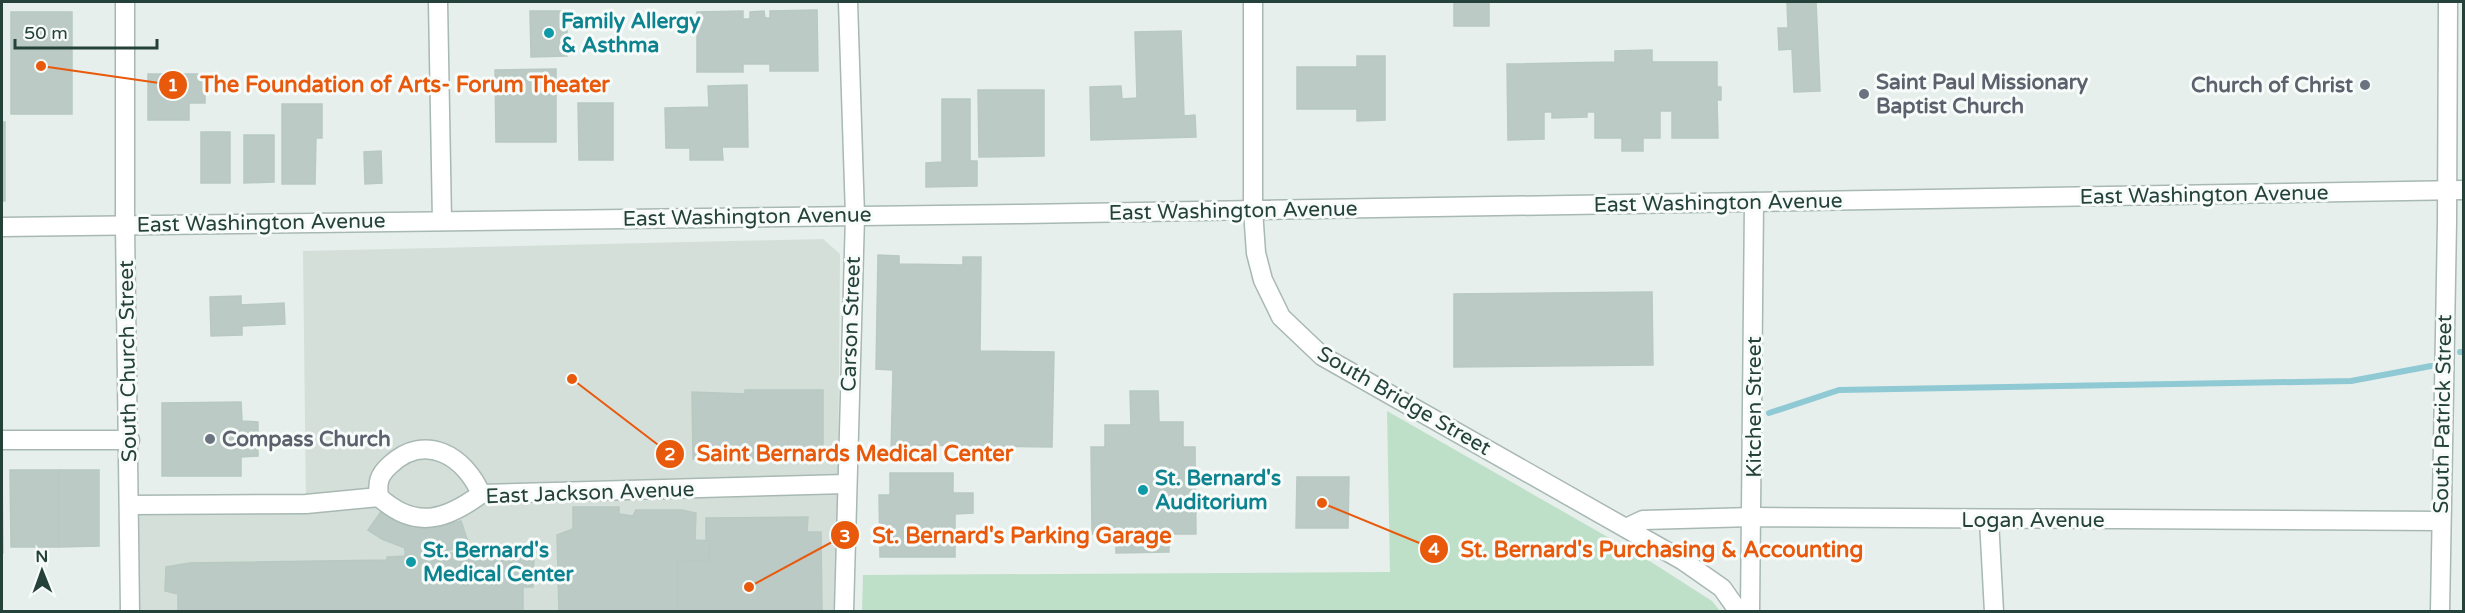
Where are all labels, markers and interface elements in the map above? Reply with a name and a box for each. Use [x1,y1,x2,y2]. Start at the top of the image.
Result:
place label: Family Allergy & Asthma [561,9,701,58]
scale bar [15,12,158,50]
text: 50 m [24,22,68,44]
marker: Family Allergy & Asthma [542,26,556,40]
callout: The Foundation of Arts- Forum Theater [158,65,622,105]
place label: Saint Paul Missionary Baptist Church [1876,70,2089,119]
text: The Foundation of Arts- Forum Theater [199,72,610,98]
place label: Church of Christ [2191,73,2353,98]
text: 1 [167,74,179,96]
marker: Church of Christ [2358,78,2372,92]
marker: Saint Paul Missionary Baptist Church [1857,87,1871,101]
street label: East Washington Avenue [2079,180,2329,210]
street label: East Washington Avenue [1593,188,1843,218]
street label: East Washington Avenue [1108,196,1358,226]
street label: East Washington Avenue [622,202,872,232]
street label: East Washington Avenue [136,208,386,238]
street label: Carson Street [836,256,866,392]
street label: South Church Street [114,260,142,462]
street label: South Patrick Street [2429,314,2457,514]
street label: Kitchen Street [1742,336,1767,478]
street label: South Bridge Street [1313,341,1495,461]
place label: Compass Church [222,427,391,452]
marker: Compass Church [203,432,217,446]
callout: Saint Bernards Medical Center [655,434,1025,474]
text: Saint Bernards Medical Center [697,441,1014,467]
text: 2 [664,443,676,465]
place label: St. Bernard's Auditorium [1155,466,1281,515]
street label: East Jackson Avenue [485,477,695,509]
marker: St. Bernard's Auditorium [1136,483,1150,497]
street label: Logan Avenue [1961,508,2105,533]
callout: St. Bernard's Parking Garage [830,515,1184,555]
text: St. Bernard's Parking Garage [872,523,1172,549]
text: 3 [839,525,851,547]
callout: St. Bernard's Purchasing & Accounting [1419,529,1876,569]
text: St. Bernard's Purchasing & Accounting [1461,537,1863,563]
place label: St. Bernard's Medical Center [423,538,574,587]
text: 4 [1428,538,1440,560]
north arrow [12,541,72,601]
text: N [35,547,48,567]
marker: St. Bernard's Medical Center [404,555,418,569]

